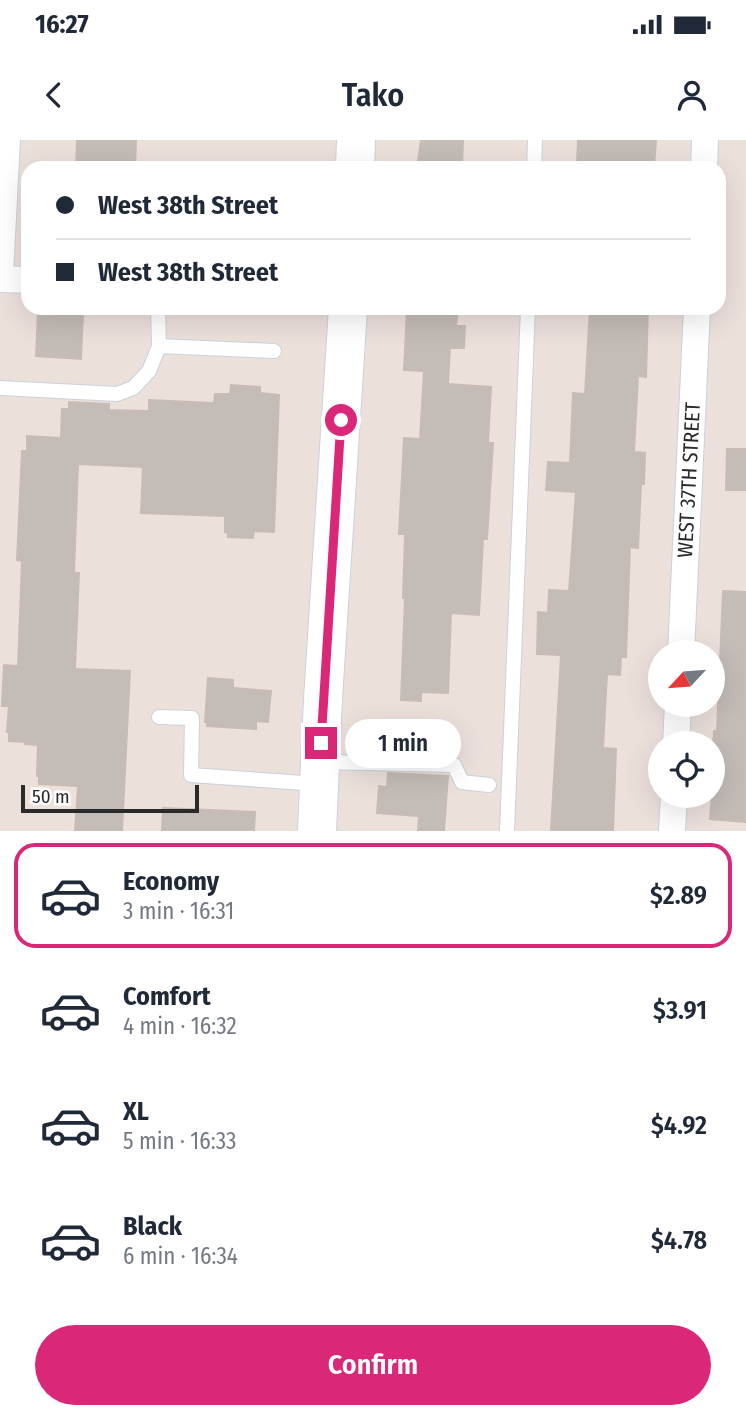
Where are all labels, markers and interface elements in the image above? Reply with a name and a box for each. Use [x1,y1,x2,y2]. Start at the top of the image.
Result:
text: 16:27 [35,9,89,40]
icon: back [35,76,73,114]
text: Tako [342,76,404,114]
icon: person [673,76,711,114]
text: West 38th Street [98,190,278,221]
text: West 38th Street [98,257,278,288]
street label: WEST 37TH STREET [672,401,706,558]
route start [325,404,357,436]
north arrow [648,640,724,718]
map controls [648,640,725,808]
callout: 1 min [346,718,461,768]
route end [305,727,337,759]
text: 1 min [378,729,428,757]
button: locate [648,731,725,808]
scale bar [21,782,200,814]
text: 50 m [32,785,70,808]
icon: car [39,864,102,927]
text: Economy [123,866,219,897]
text: $2.89 [650,880,707,911]
text: 3 min · 16:31 [123,897,234,925]
icon: car [39,979,102,1042]
text: Comfort [123,981,211,1012]
text: $3.91 [653,995,707,1026]
text: 4 min · 16:32 [123,1012,237,1040]
icon: car [39,1094,102,1157]
text: XL [123,1096,149,1127]
text: $4.92 [651,1110,707,1141]
text: 5 min · 16:33 [123,1127,236,1155]
icon: car [39,1209,102,1272]
text: Black [123,1211,182,1242]
text: $4.78 [651,1225,707,1256]
text: 6 min · 16:34 [123,1242,238,1270]
button: Confirm [35,1325,711,1405]

